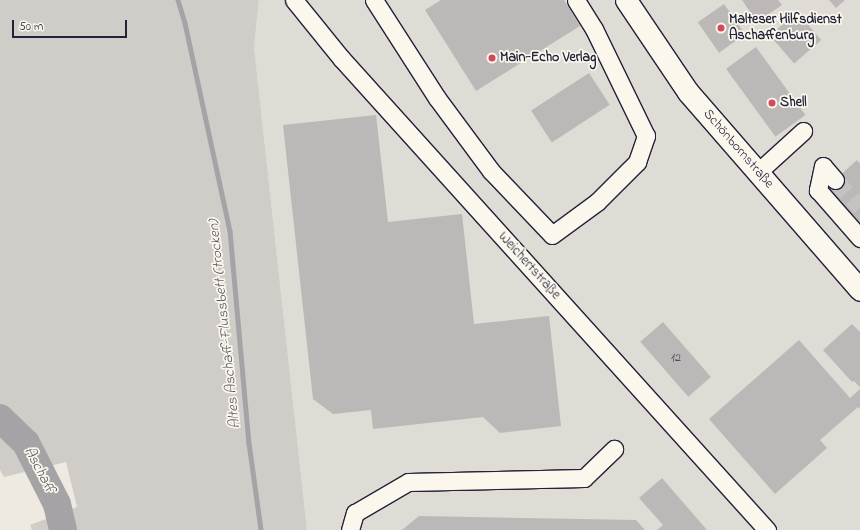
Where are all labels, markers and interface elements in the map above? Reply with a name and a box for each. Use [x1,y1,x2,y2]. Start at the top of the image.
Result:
scale bar [14,12,129,38]
place label: Malteser Hilfsdienst Aschaffenburg [729,12,842,44]
text: 50 m [19,18,43,36]
marker: Malteser Hilfsdienst Aschaffenburg [716,23,726,33]
place label: Main-Echo Verlag [500,50,596,66]
marker: Main-Echo Verlag [487,53,497,63]
place label: Shell [780,95,807,111]
marker: Shell [767,98,777,108]
street label: Schönbornstraße [699,106,777,192]
water label: Altes Aschaff-Flussbett (trocken) [205,219,245,429]
street label: Weichertstraße [494,229,564,303]
house number: 12 [671,352,681,366]
water label: Aschaff [19,444,59,496]

